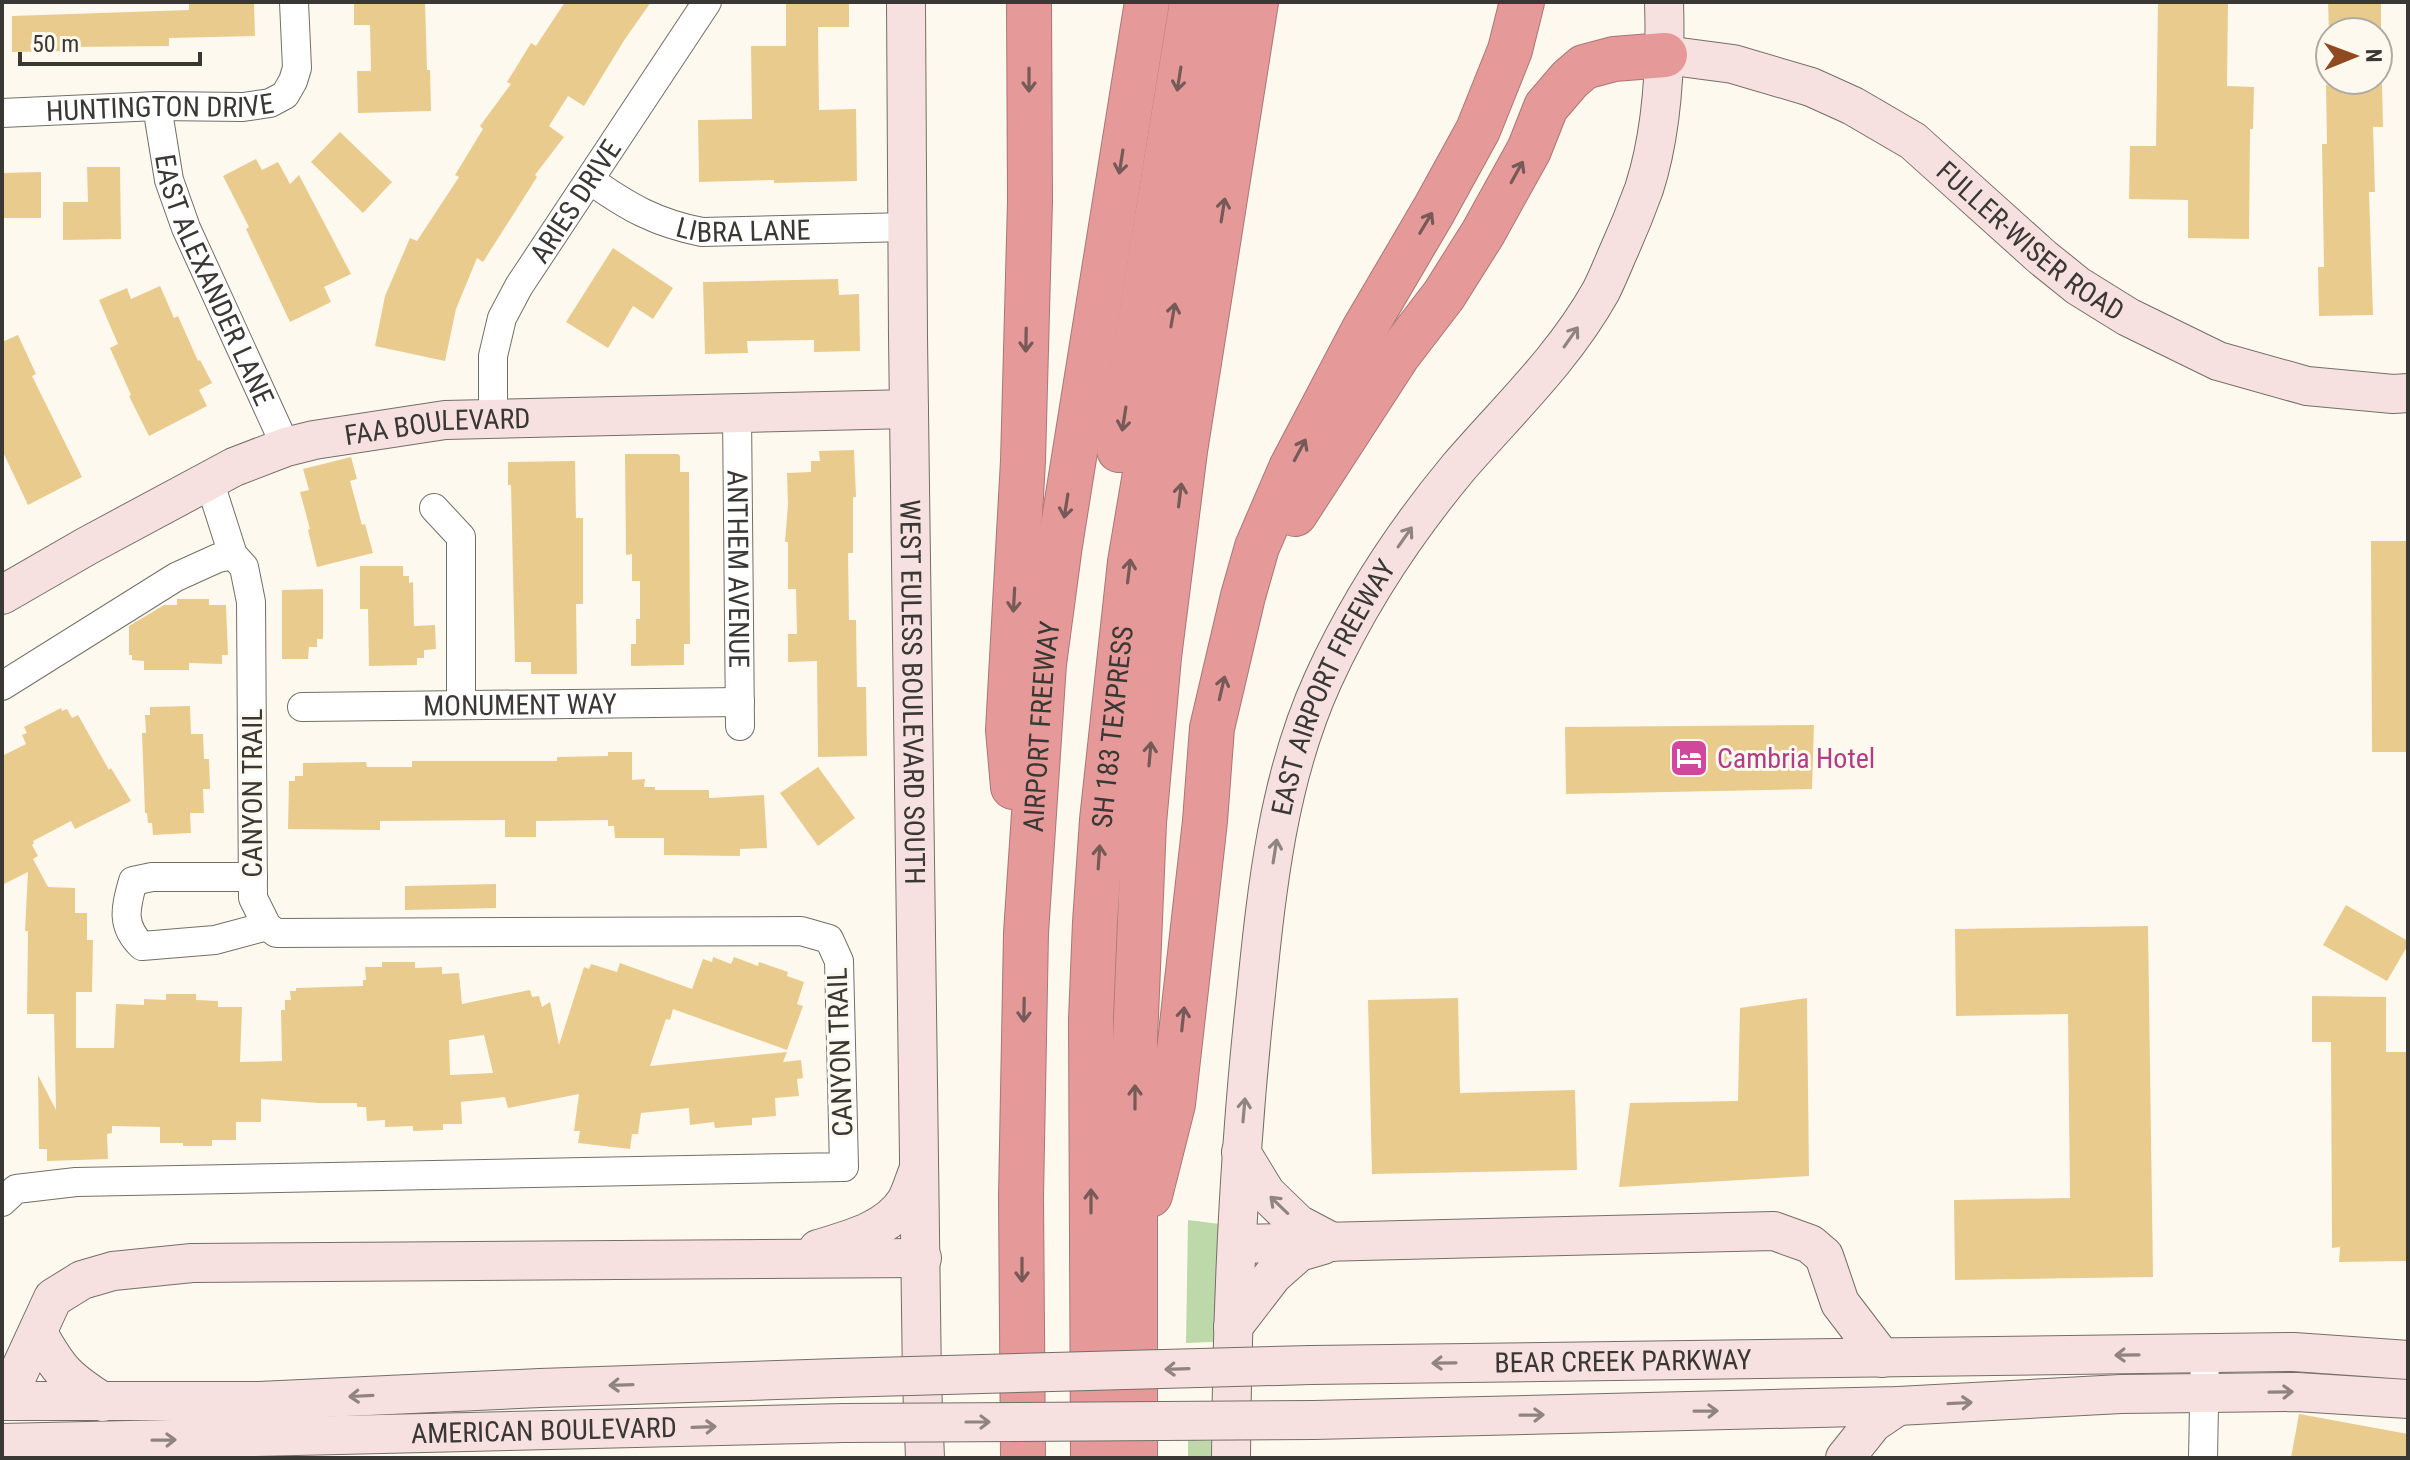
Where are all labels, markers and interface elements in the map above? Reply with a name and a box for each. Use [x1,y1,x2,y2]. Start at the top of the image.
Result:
scale bar [20,16,200,66]
north arrow [2314,16,2394,96]
text: 50 m [32,30,79,58]
text: N [2361,49,2386,63]
one-way arrow [1021,66,1037,93]
one-way arrow [1171,66,1186,91]
street label: HUNTINGTON DRIVE [45,86,276,127]
street label: ARIES DRIVE [523,134,628,269]
one-way arrow [1113,149,1128,174]
street label: EAST ALEXANDER LANE [149,152,281,410]
street label: FULLER-WISER ROAD [1930,154,2130,327]
one-way arrow [1509,161,1525,184]
one-way arrow [1216,198,1231,224]
street label: LIBRA LANE [673,210,811,249]
one-way arrow [1418,212,1434,235]
one-way arrow [1167,302,1182,328]
one-way arrow [1019,326,1034,353]
one-way arrow [1563,327,1579,349]
street label: FAA BOULEVARD [342,401,531,452]
one-way arrow [1116,405,1131,431]
one-way arrow [1292,439,1308,463]
street label: ANTHEM AVENUE [721,470,756,668]
one-way arrow [1172,482,1187,509]
one-way arrow [1058,492,1073,518]
street label: WEST EULESS BOULEVARD SOUTH [894,499,932,885]
one-way arrow [1397,527,1413,549]
street label: EAST AIRPORT FREEWAY [1264,553,1402,818]
one-way arrow [1122,558,1137,585]
one-way arrow [1006,586,1021,613]
street label: AIRPORT FREEWAY [1016,619,1066,833]
street label: SH 183 TEXPRESS [1085,624,1139,829]
one-way arrow [1215,676,1230,702]
street label: MONUMENT WAY [423,687,617,722]
street label: CANYON TRAIL [236,708,269,878]
hotel icon: Cambria Hotel [1668,737,1710,779]
one-way arrow [1143,741,1158,767]
place label: Cambria Hotel [1717,742,1875,775]
one-way arrow [1268,839,1283,865]
one-way arrow [1092,844,1107,871]
street label: CANYON TRAIL [821,967,859,1137]
one-way arrow [1016,996,1032,1023]
one-way arrow [1175,1006,1190,1032]
one-way arrow [1127,1084,1143,1111]
one-way arrow [1237,1097,1252,1124]
one-way arrow [1083,1188,1099,1215]
one-way arrow [1269,1196,1289,1215]
one-way arrow [1014,1256,1030,1283]
street label: BEAR CREEK PARKWAY [1494,1343,1752,1379]
one-way arrow [2114,1347,2141,1363]
one-way arrow [1431,1355,1458,1371]
one-way arrow [1164,1361,1191,1376]
one-way arrow [608,1378,635,1393]
one-way arrow [2267,1385,2294,1400]
one-way arrow [348,1389,375,1404]
one-way arrow [1946,1395,1973,1410]
one-way arrow [1692,1403,1719,1418]
one-way arrow [1518,1407,1545,1422]
street label: AMERICAN BOULEVARD [411,1410,677,1450]
one-way arrow [964,1414,991,1430]
one-way arrow [690,1419,717,1434]
one-way arrow [150,1432,177,1447]

